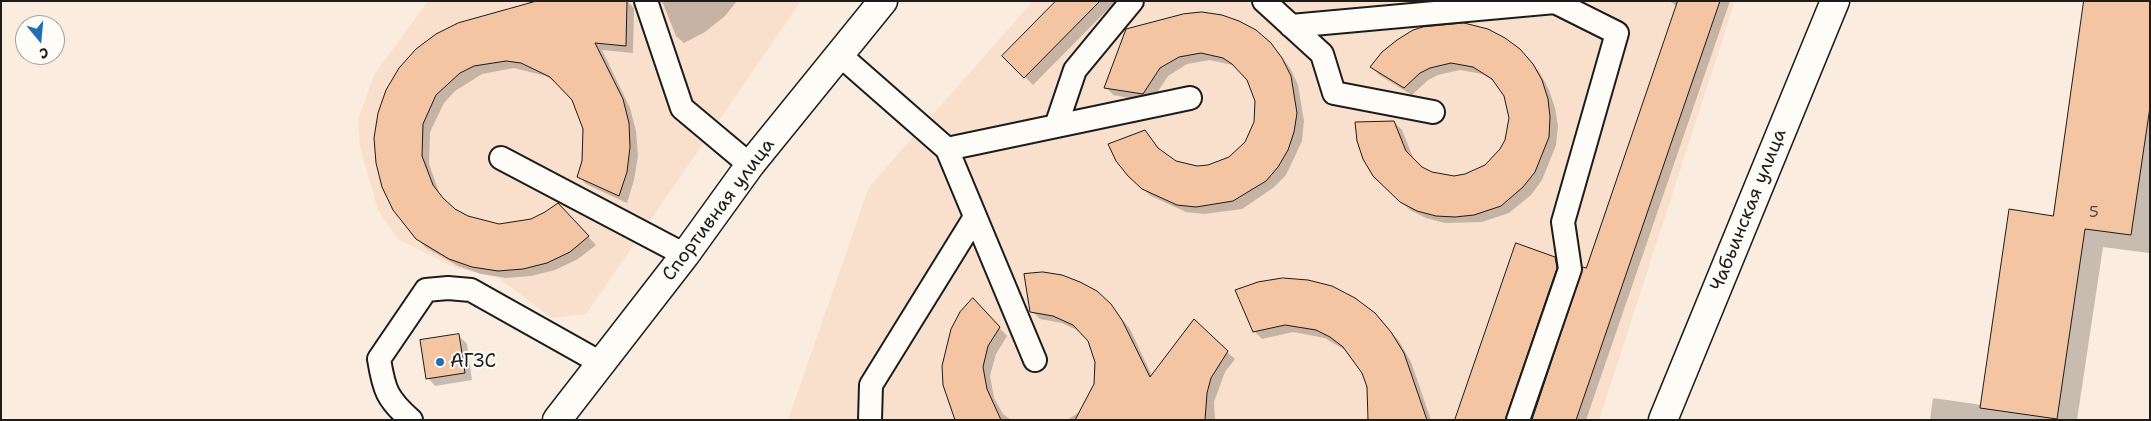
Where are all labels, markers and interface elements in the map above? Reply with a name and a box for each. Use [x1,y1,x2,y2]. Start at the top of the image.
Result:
north arrow [15,15,65,65]
text: С [37,44,51,63]
street label: Чабьинская улица [1706,126,1792,294]
street label: Спортивная улица [658,134,780,286]
house number: 5 [2089,203,2099,223]
place label: АГЗС [450,351,496,373]
marker: АГЗС [434,356,446,368]

